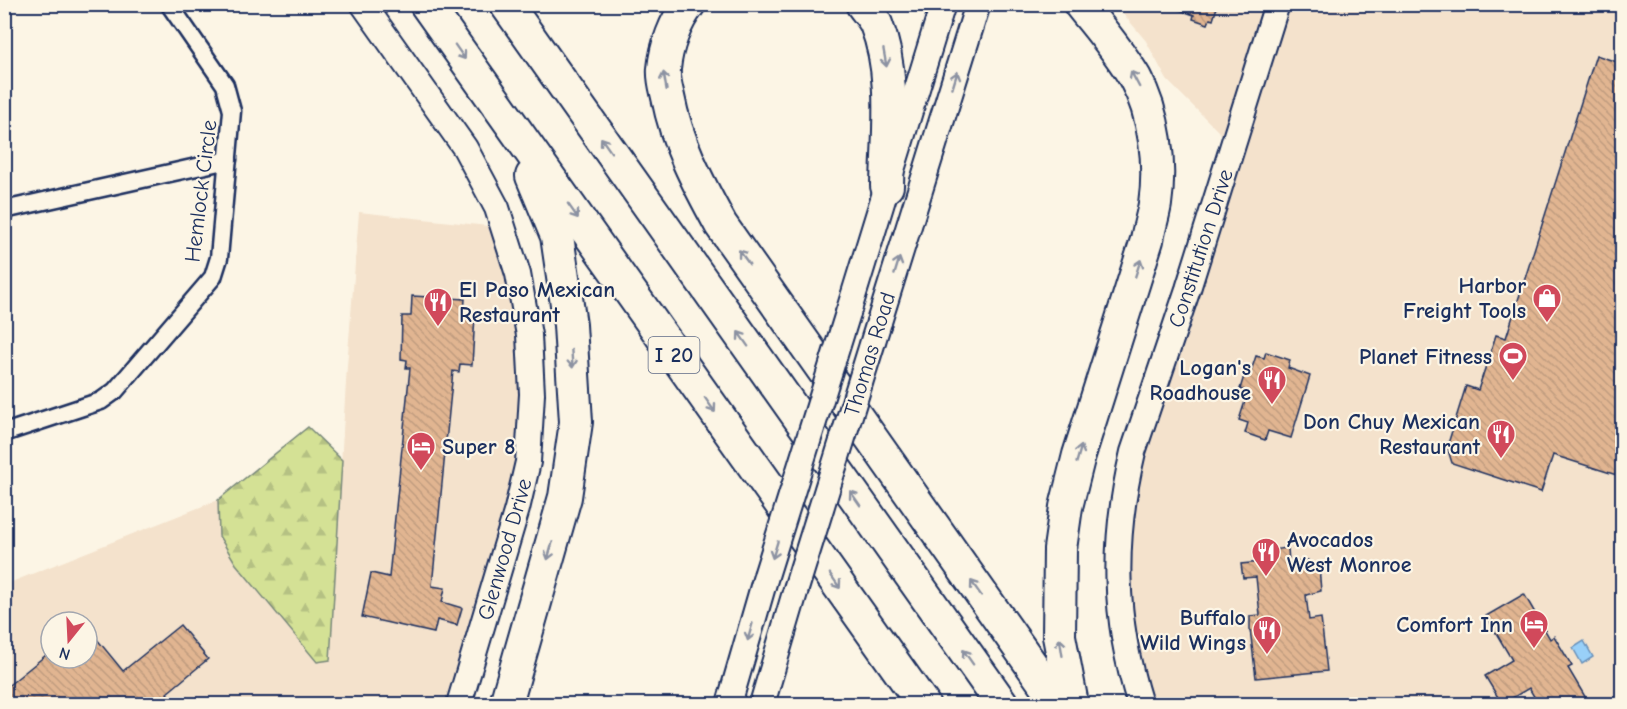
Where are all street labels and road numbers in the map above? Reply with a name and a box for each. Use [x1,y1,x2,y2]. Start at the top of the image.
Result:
street label: Hemlock Circle [179,118,223,264]
street label: Constitution Drive [1163,166,1239,331]
street label: Thomas Road [839,289,901,420]
road number: I 20 [648,337,700,373]
street label: Glenwood Drive [472,475,538,623]

